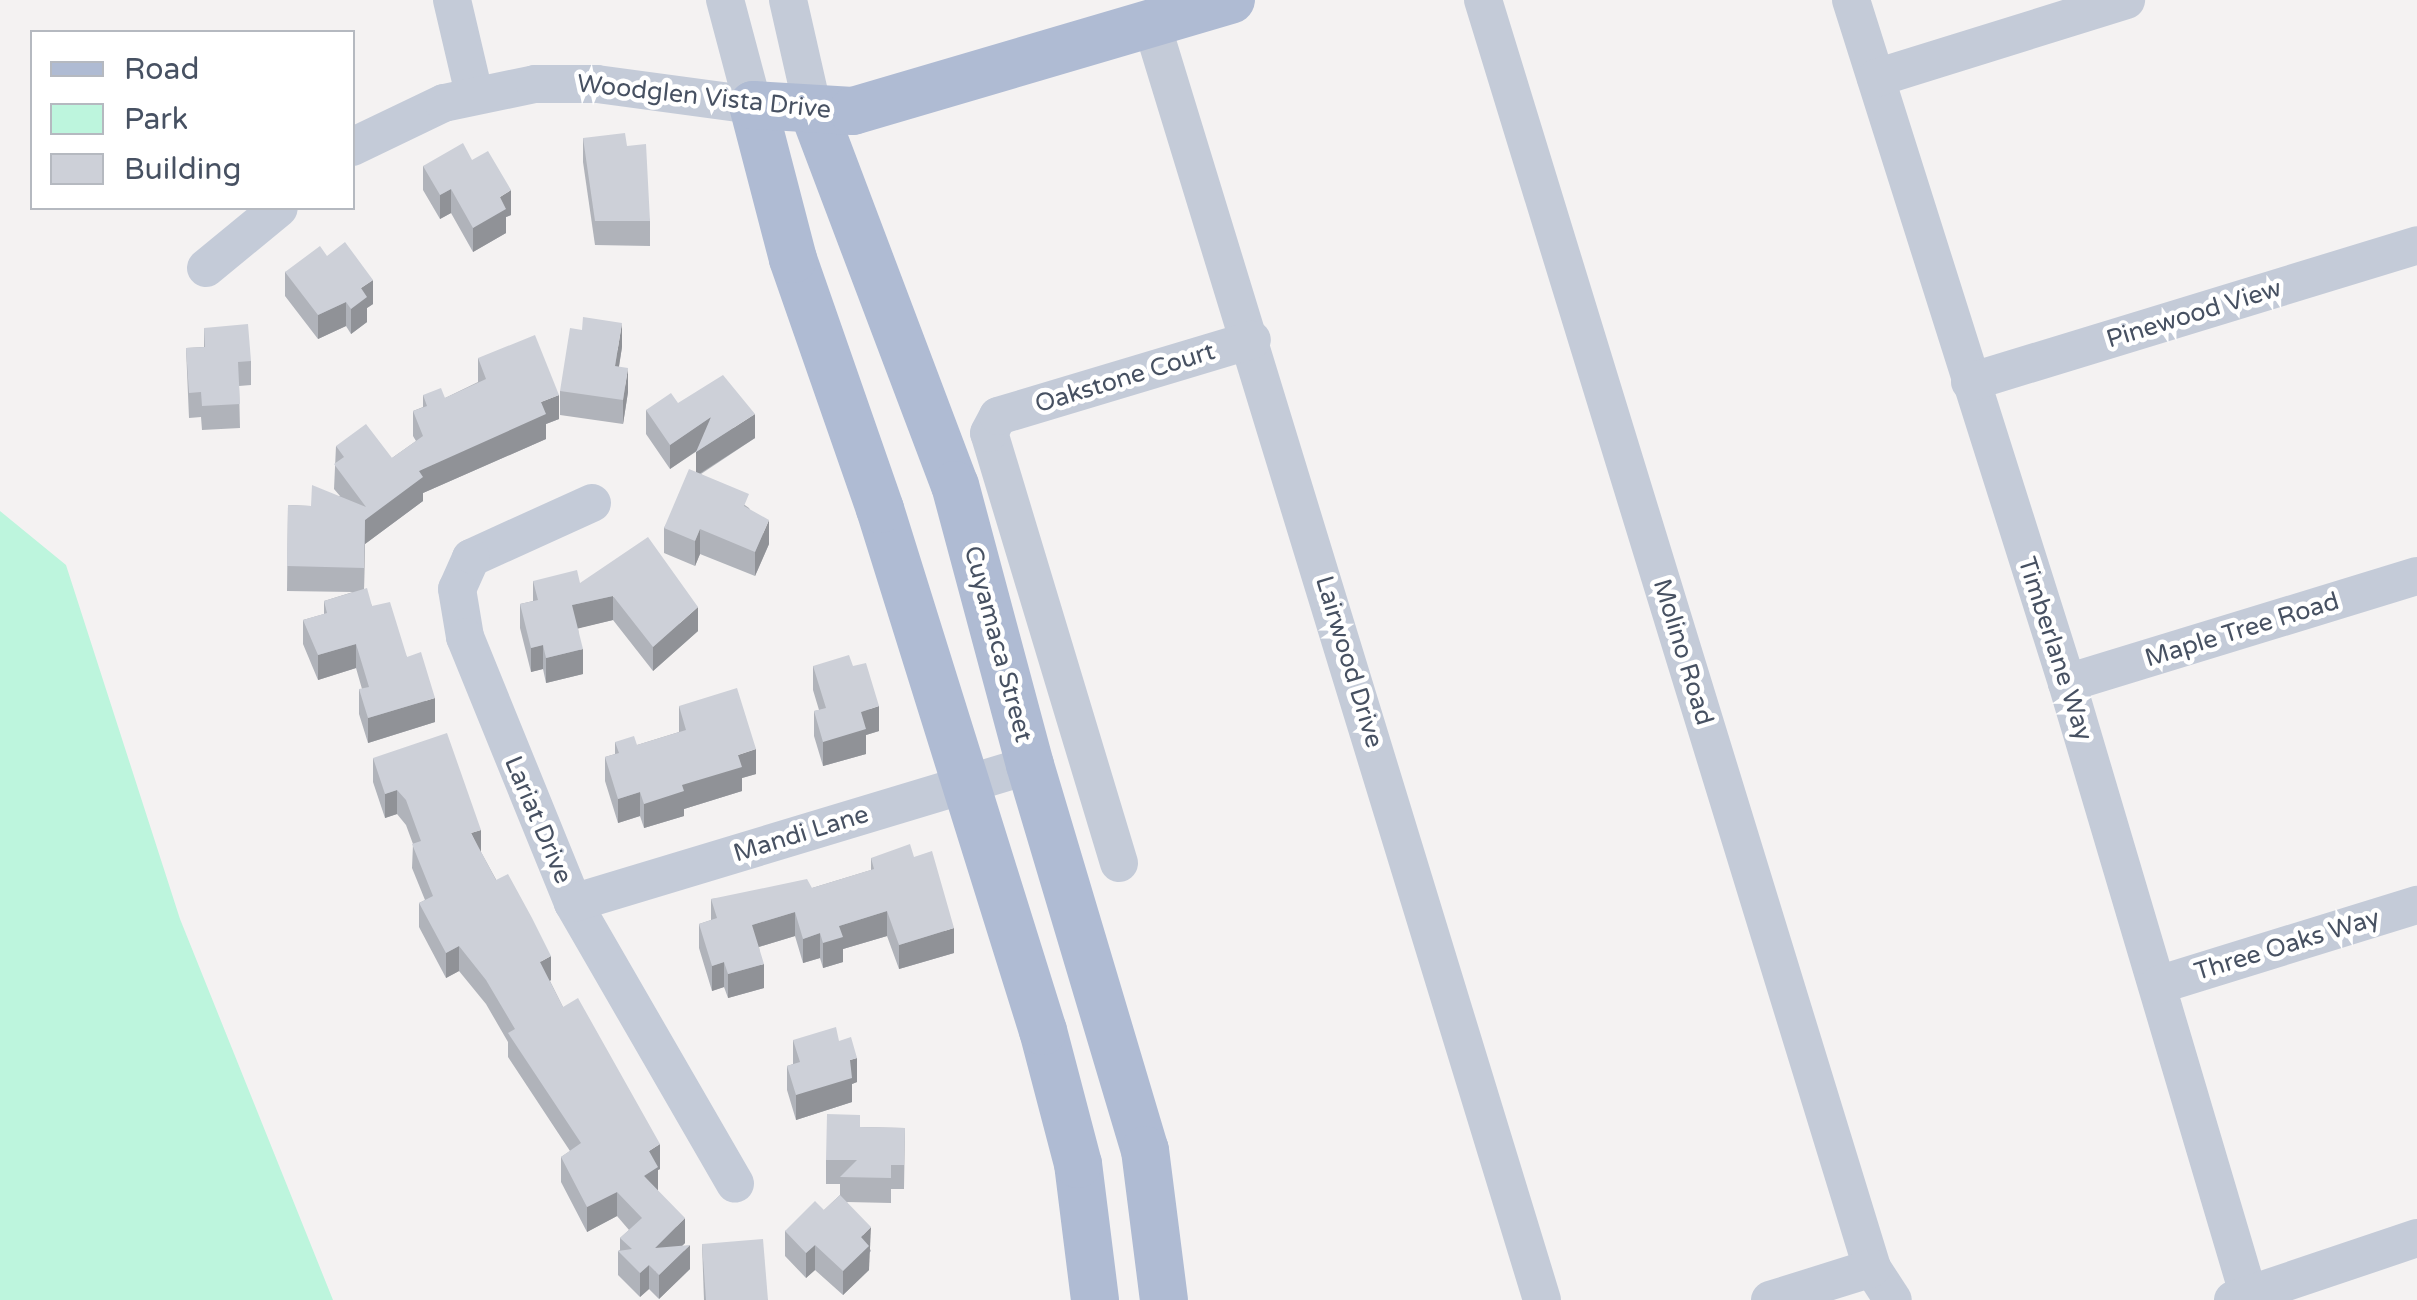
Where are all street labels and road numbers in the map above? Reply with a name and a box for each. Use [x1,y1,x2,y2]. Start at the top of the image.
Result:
street label: Woodglen Vista Drive [576,69,832,125]
street label: Pinewood View [2103,273,2285,355]
street label: Oakstone Court [1031,336,1219,420]
street label: Cuyamaca Street [957,543,1039,745]
street label: Timberlane Way [2011,553,2099,745]
street label: Lairwood Drive [1309,572,1389,752]
street label: Molino Road [1647,575,1719,729]
street label: Maple Tree Road [2141,586,2343,674]
street label: Lariat Drive [498,752,578,888]
street label: Mandi Lane [730,799,872,869]
street label: Three Oaks Way [2191,903,2383,987]

